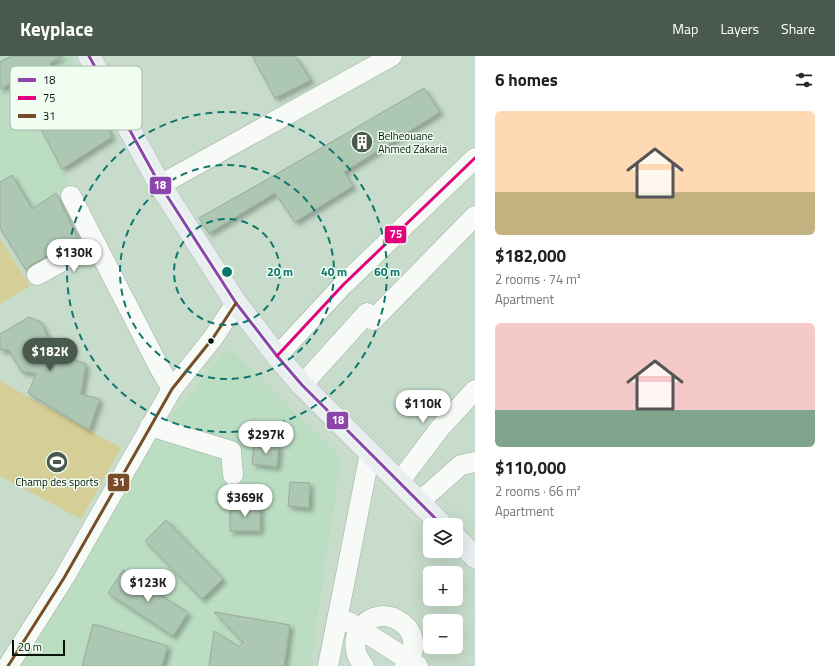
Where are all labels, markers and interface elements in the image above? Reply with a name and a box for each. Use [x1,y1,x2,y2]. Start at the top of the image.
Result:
text: Keyplace [20,14,93,43]
text: Map [672,18,698,39]
text: Layers [720,18,759,39]
text: Share [781,18,815,39]
legend [10,66,142,130]
text: 6 homes [495,67,558,93]
icon: filters [793,69,815,91]
text: 18 [43,72,55,88]
text: 75 [43,90,55,106]
text: 31 [43,108,55,124]
place label: Belheouane Ahmed Zakaria [378,128,448,157]
building icon: Belheouane Ahmed Zakaria [349,129,375,155]
icon: home [619,137,691,209]
line badge: 18 [149,176,172,195]
text: 18 [154,177,166,193]
line badge: 75 [384,225,407,244]
text: 75 [390,226,402,242]
pin: $130K [46,239,102,273]
text: $130K [56,242,92,262]
text: $182,000 [495,243,566,269]
text: 20 m [267,262,293,281]
text: 40 m [321,262,347,281]
text: 60 m [374,262,400,281]
centre of rings [220,265,234,279]
text: 2 rooms · 74 m² [495,269,581,289]
text: Apartment [495,289,554,309]
unlabelled marker [206,336,216,346]
pin: $182K [22,338,78,372]
text: $182K [32,341,68,361]
icon: home [619,349,691,421]
pin: $110K [395,390,451,424]
text: $110K [405,393,441,413]
line badge: 18 [326,411,349,430]
text: 18 [332,412,344,428]
pin: $297K [238,421,294,455]
text: $297K [248,424,284,444]
sports icon: Champ des sports [44,449,70,475]
text: $110,000 [495,455,566,481]
line badge: 31 [107,473,130,492]
place label: Champ des sports [15,474,99,490]
text: 31 [113,474,125,490]
text: 2 rooms · 66 m² [495,481,581,501]
pin: $369K [217,484,273,518]
text: $369K [227,487,263,507]
text: Apartment [495,501,554,521]
map controls [423,518,463,654]
button: layers [423,518,463,558]
button: + [423,566,463,606]
pin: $123K [120,569,176,603]
text: $123K [130,572,166,592]
button: − [423,614,463,654]
scale bar [12,638,65,657]
text: 20 m [18,639,42,655]

